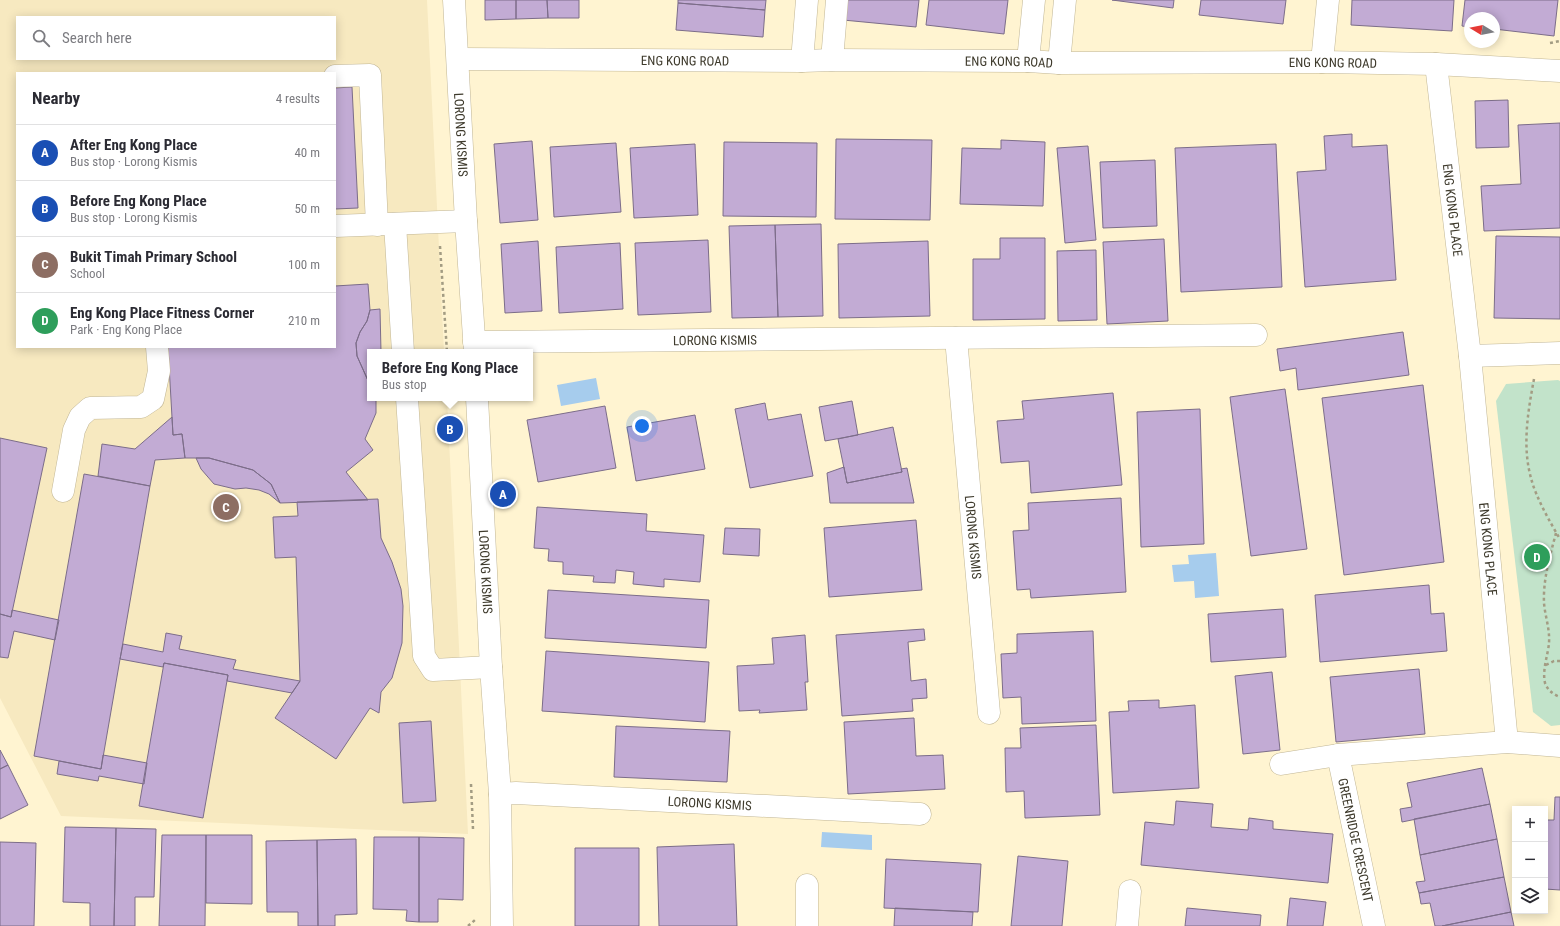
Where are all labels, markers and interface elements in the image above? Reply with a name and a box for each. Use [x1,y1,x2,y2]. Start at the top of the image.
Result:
north arrow [1464,12,1500,48]
search box [16,16,336,60]
icon: search [30,27,52,49]
text: Search here [62,29,132,47]
street label: ENG KONG ROAD [641,53,729,69]
street label: ENG KONG ROAD [965,54,1053,71]
street label: ENG KONG ROAD [1289,55,1377,71]
text: Nearby [32,88,80,108]
text: 4 results [276,91,320,106]
street label: LORONG KISMIS [451,92,471,177]
text: After Eng Kong Place [70,136,197,154]
text: A [41,145,49,160]
text: 40 m [294,145,320,160]
text: Bus stop · Lorong Kismis [70,154,197,169]
street label: ENG KONG PLACE [1440,163,1465,257]
text: Before Eng Kong Place [70,192,207,210]
text: B [41,201,49,216]
text: 50 m [294,201,320,216]
text: Bus stop · Lorong Kismis [70,210,197,225]
text: Bukit Timah Primary School [70,248,237,266]
text: C [41,257,49,272]
text: 100 m [288,257,320,272]
text: School [70,266,105,281]
text: Eng Kong Place Fitness Corner [70,304,254,322]
text: D [41,313,49,328]
text: 210 m [288,313,320,328]
text: Park · Eng Kong Place [70,322,182,337]
street label: LORONG KISMIS [673,332,757,348]
popup [367,349,533,401]
text: Before Eng Kong Place [382,359,518,377]
text: Bus stop [382,377,427,392]
pin: B [437,414,463,444]
your location [632,416,652,436]
pin: A [490,479,516,509]
pin: C [213,492,239,522]
street label: LORONG KISMIS [962,495,984,580]
street label: ENG KONG PLACE [1476,502,1500,596]
street label: LORONG KISMIS [476,529,495,614]
pin: D [1524,542,1550,572]
street label: GREENRIDGE CRESCENT [1335,777,1376,904]
street label: LORONG KISMIS [667,794,752,813]
map controls [1512,806,1548,914]
button: + [1512,806,1548,842]
button: − [1512,842,1548,878]
button: layers [1512,878,1548,914]

